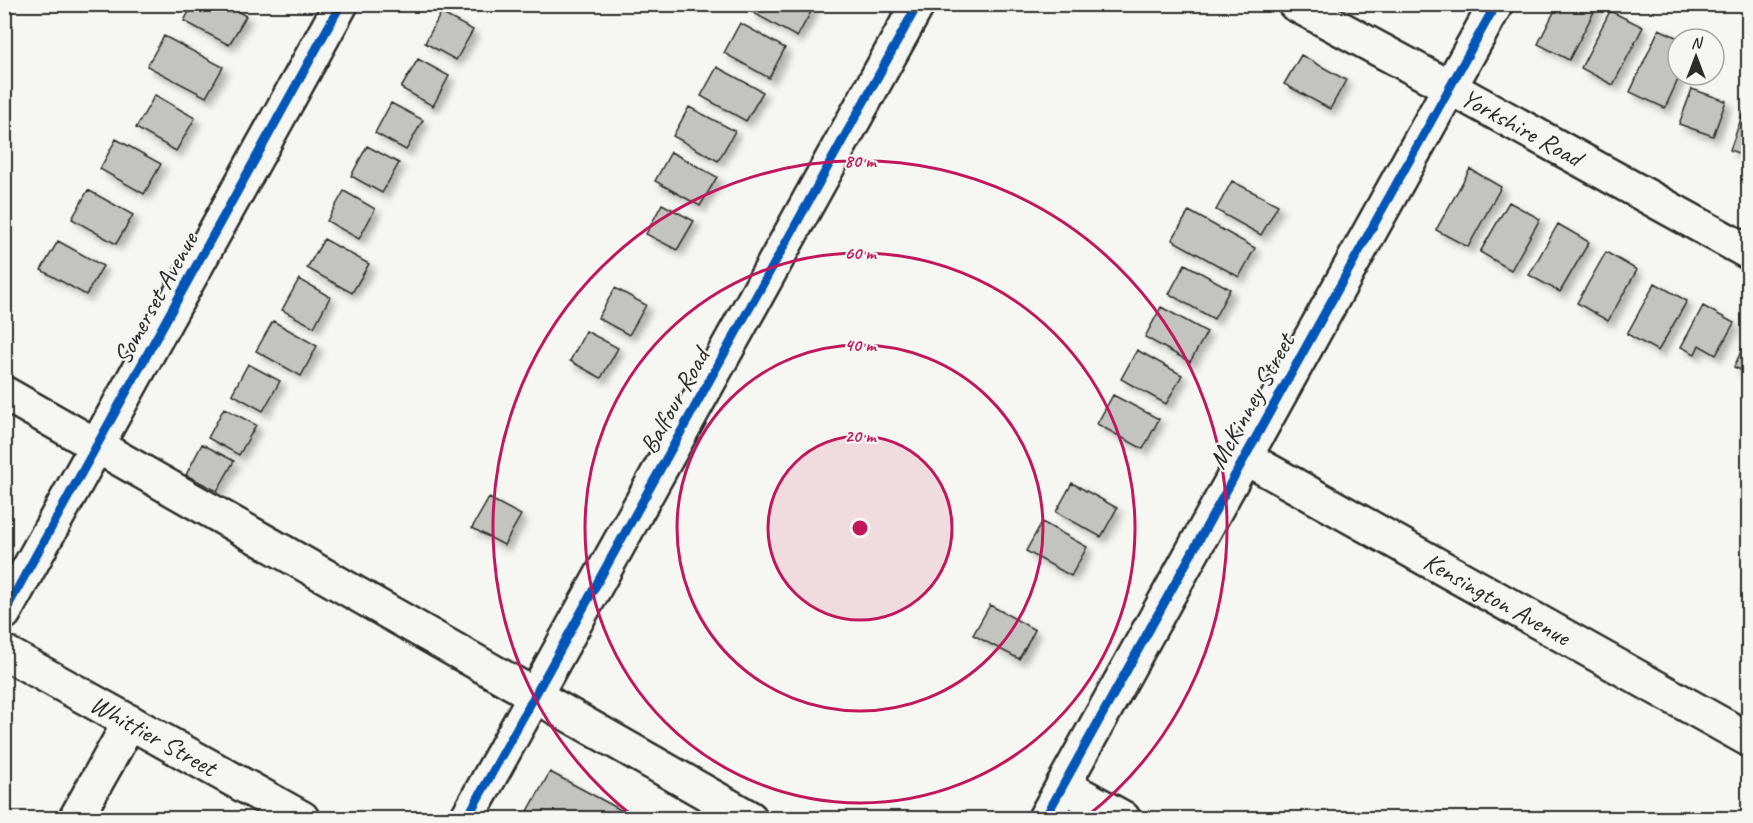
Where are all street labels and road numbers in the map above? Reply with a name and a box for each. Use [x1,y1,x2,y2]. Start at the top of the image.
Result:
street label: Yorkshire Road [1455,81,1591,176]
street label: Somerset Avenue [106,225,206,370]
street label: McKinney Street [1201,326,1303,474]
street label: Balfour Road [632,340,719,459]
street label: Kensington Avenue [1418,545,1577,654]
street label: Whittier Street [84,687,224,785]

